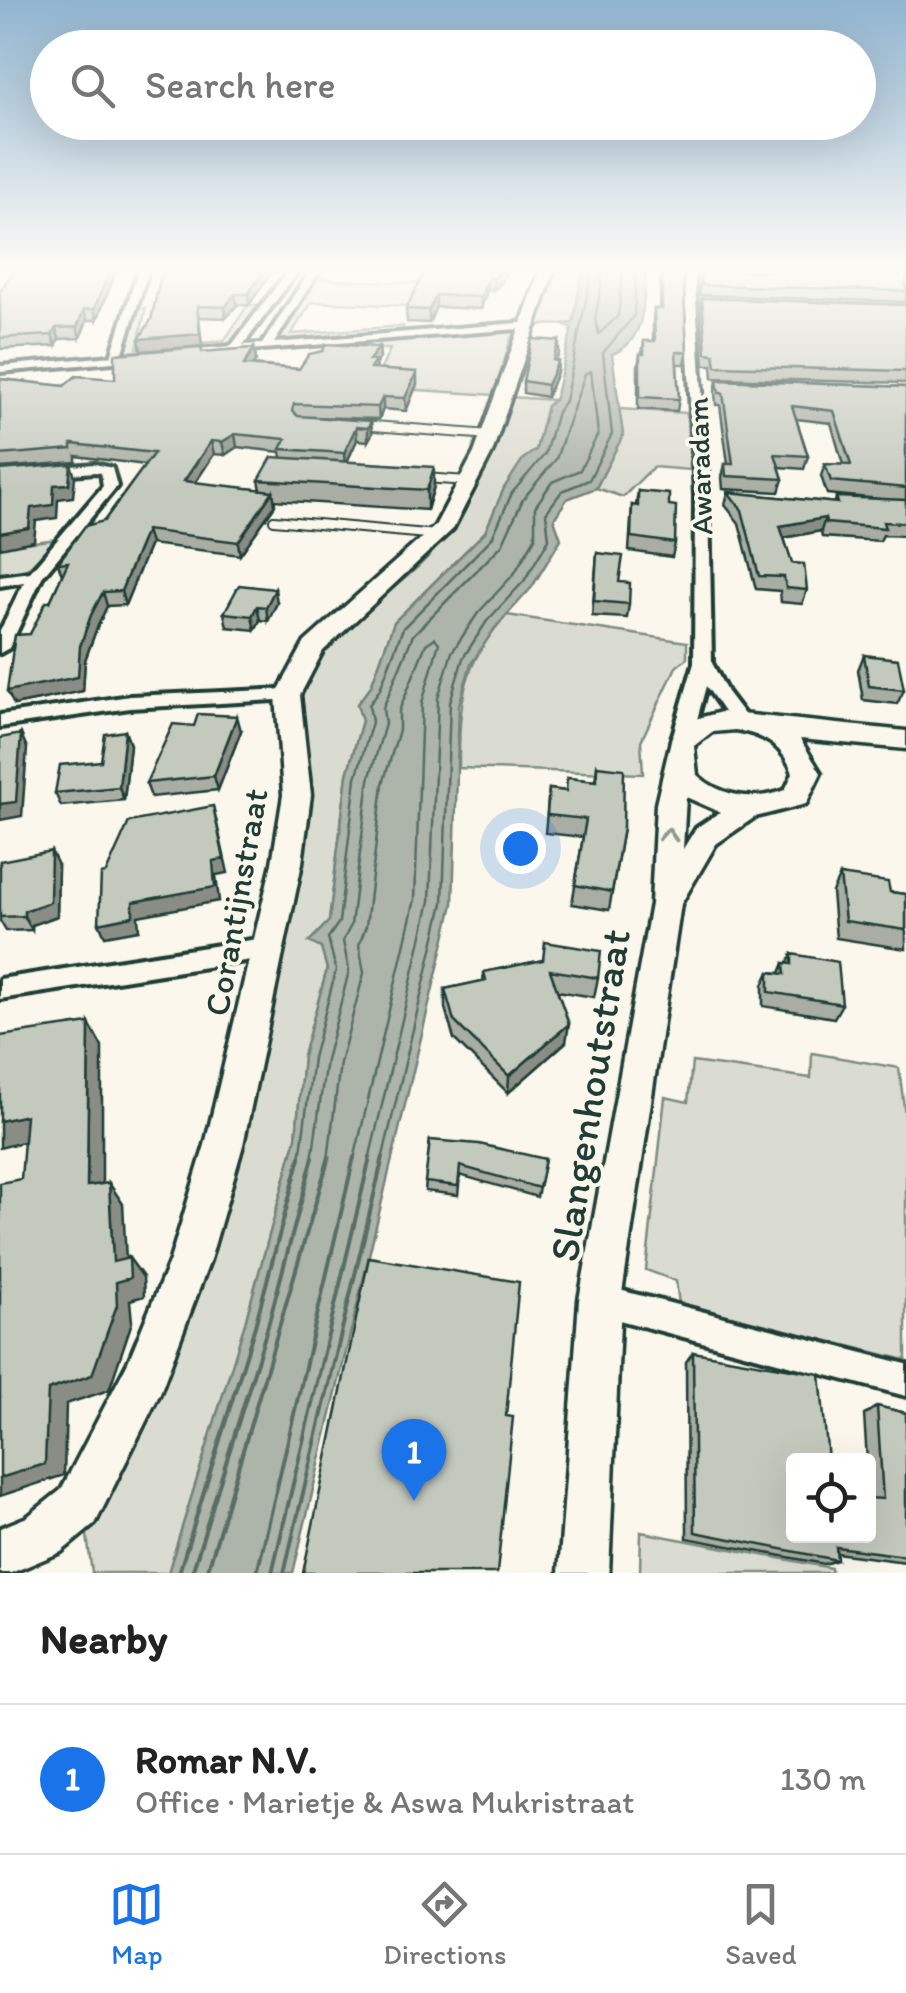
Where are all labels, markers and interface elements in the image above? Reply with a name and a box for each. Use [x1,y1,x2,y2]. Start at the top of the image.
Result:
search box [30,30,876,140]
icon: search [65,58,120,113]
text: Search here [145,62,336,108]
street label: Awaradam [679,396,720,536]
street label: Corantijnstraat [195,785,277,1019]
your location [495,823,546,874]
one-way arrow [657,826,678,842]
street label: Slangenhoutstraat [538,925,641,1265]
pin: 1 [382,1418,446,1501]
map controls [786,1453,876,1543]
button: locate [786,1453,876,1543]
text: Nearby [40,1613,167,1664]
text: Romar N.V. [135,1737,317,1783]
text: 1 [65,1760,80,1798]
text: 130 m [780,1760,866,1798]
text: Office · Marietje & Aswa Mukristraat [135,1783,634,1821]
tab: Map [109,1877,164,1971]
tab: Directions [383,1877,506,1971]
tab: Saved [725,1877,797,1971]

